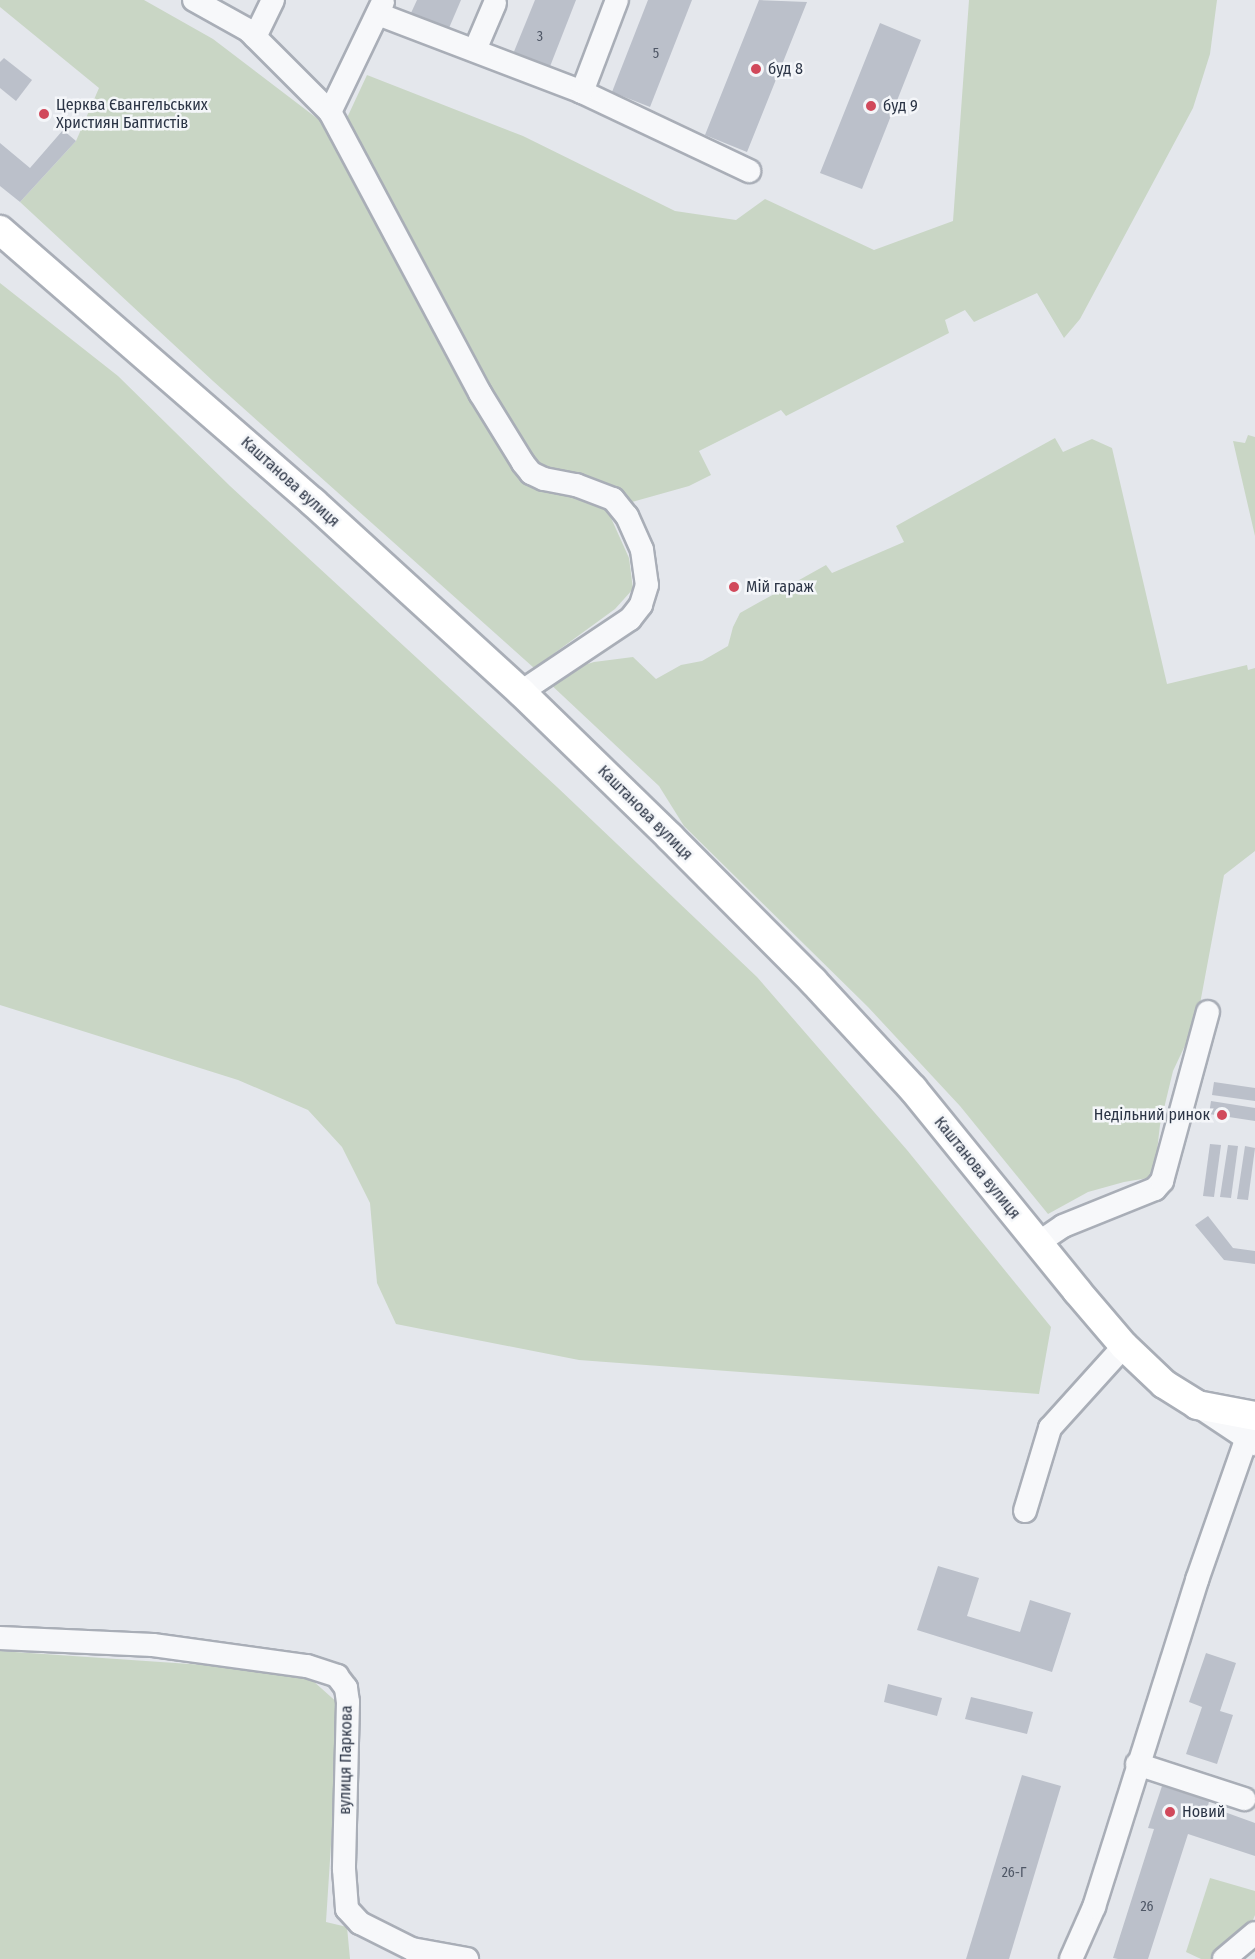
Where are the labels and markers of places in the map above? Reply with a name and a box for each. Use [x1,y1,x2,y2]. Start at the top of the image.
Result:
place label: буд 8 [768,59,803,79]
marker: буд 8 [749,62,763,76]
place label: Церква Євангельських Християн Баптистів [56,95,208,133]
place label: буд 9 [883,96,918,116]
marker: буд 9 [864,99,878,113]
marker: Церква Євангельських Християн Баптистів [37,107,51,121]
place label: Мій гараж [746,577,814,597]
marker: Мій гараж [727,580,741,594]
place label: Недільний ринок [1094,1105,1210,1125]
marker: Недільний ринок [1215,1108,1229,1122]
place label: Новий [1182,1802,1225,1822]
marker: Новий [1163,1805,1177,1819]

